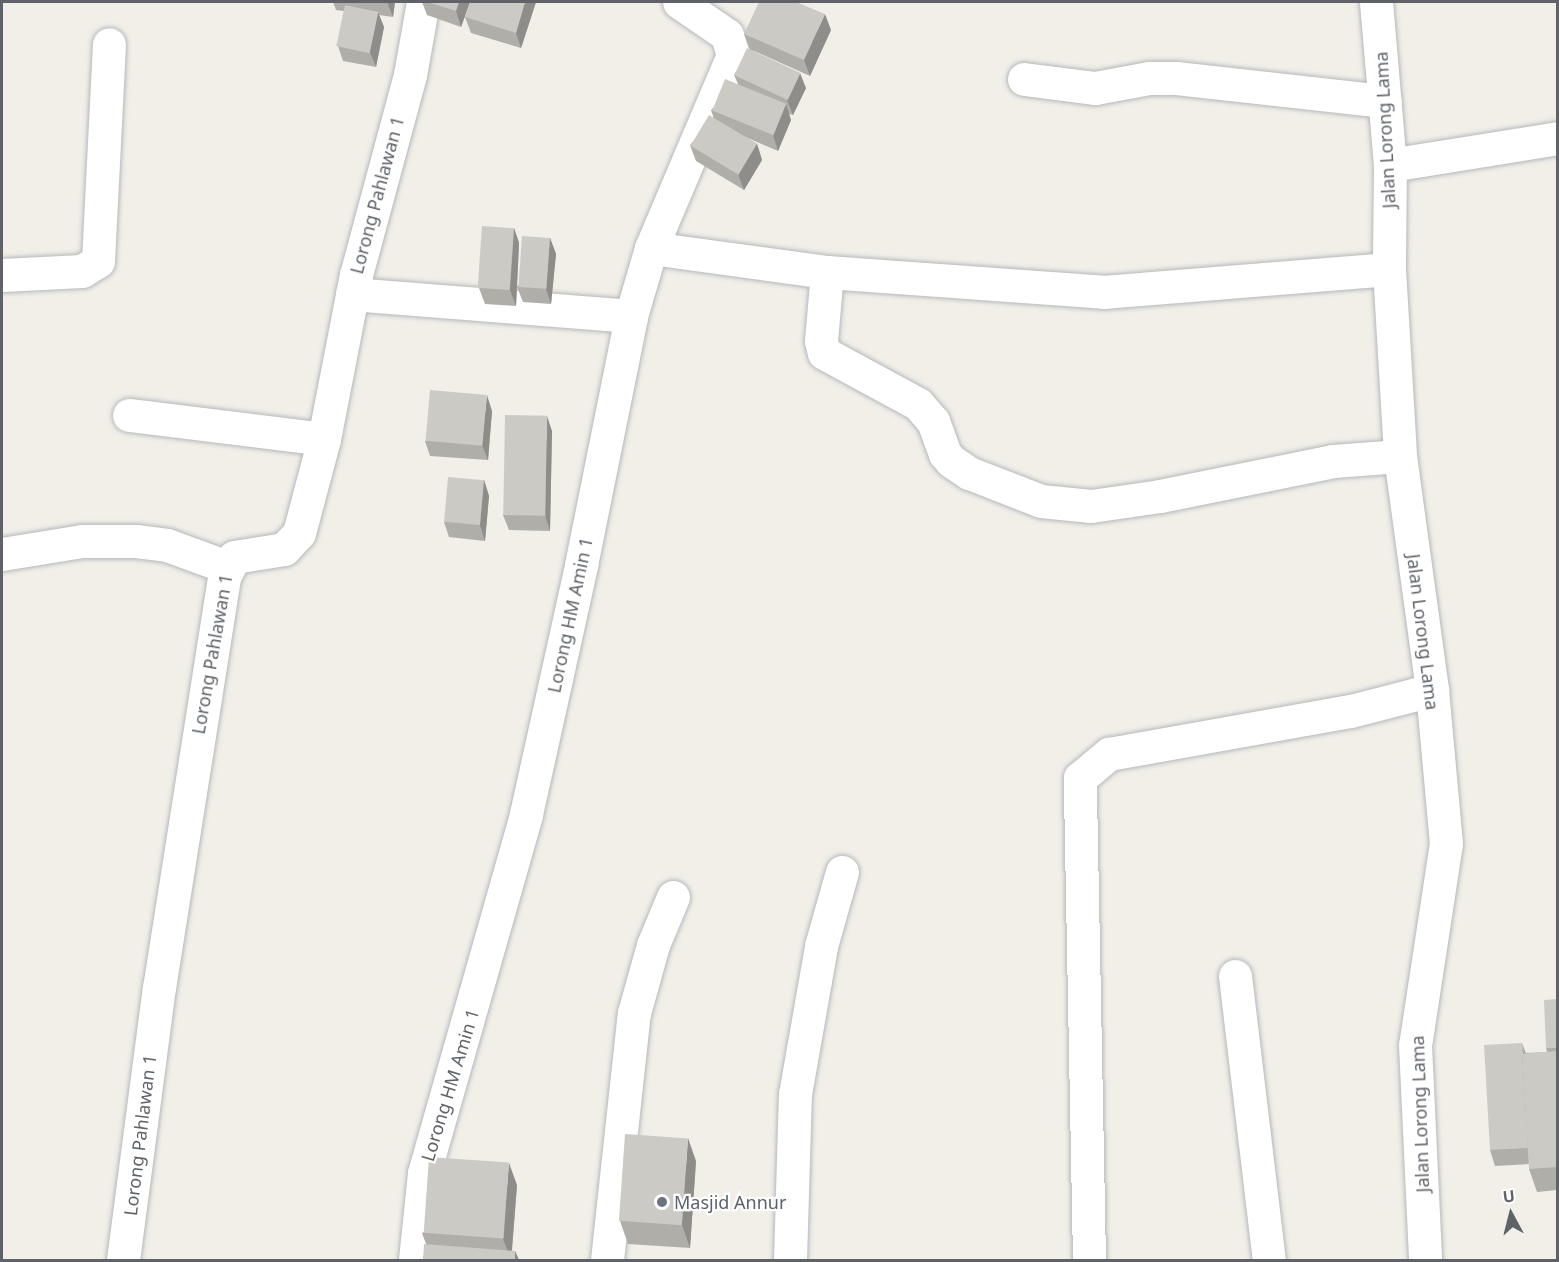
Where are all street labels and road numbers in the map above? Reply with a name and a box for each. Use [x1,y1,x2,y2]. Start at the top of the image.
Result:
street label: Jalan Lorong Lama [1370,51,1400,209]
street label: Lorong Pahlawan 1 [346,114,408,276]
street label: Lorong HM Amin 1 [543,535,597,695]
street label: Jalan Lorong Lama [1403,553,1443,711]
street label: Lorong Pahlawan 1 [187,572,237,736]
street label: Lorong HM Amin 1 [416,1006,484,1164]
street label: Jalan Lorong Lama [1406,1035,1434,1193]
street label: Lorong Pahlawan 1 [119,1053,161,1217]

